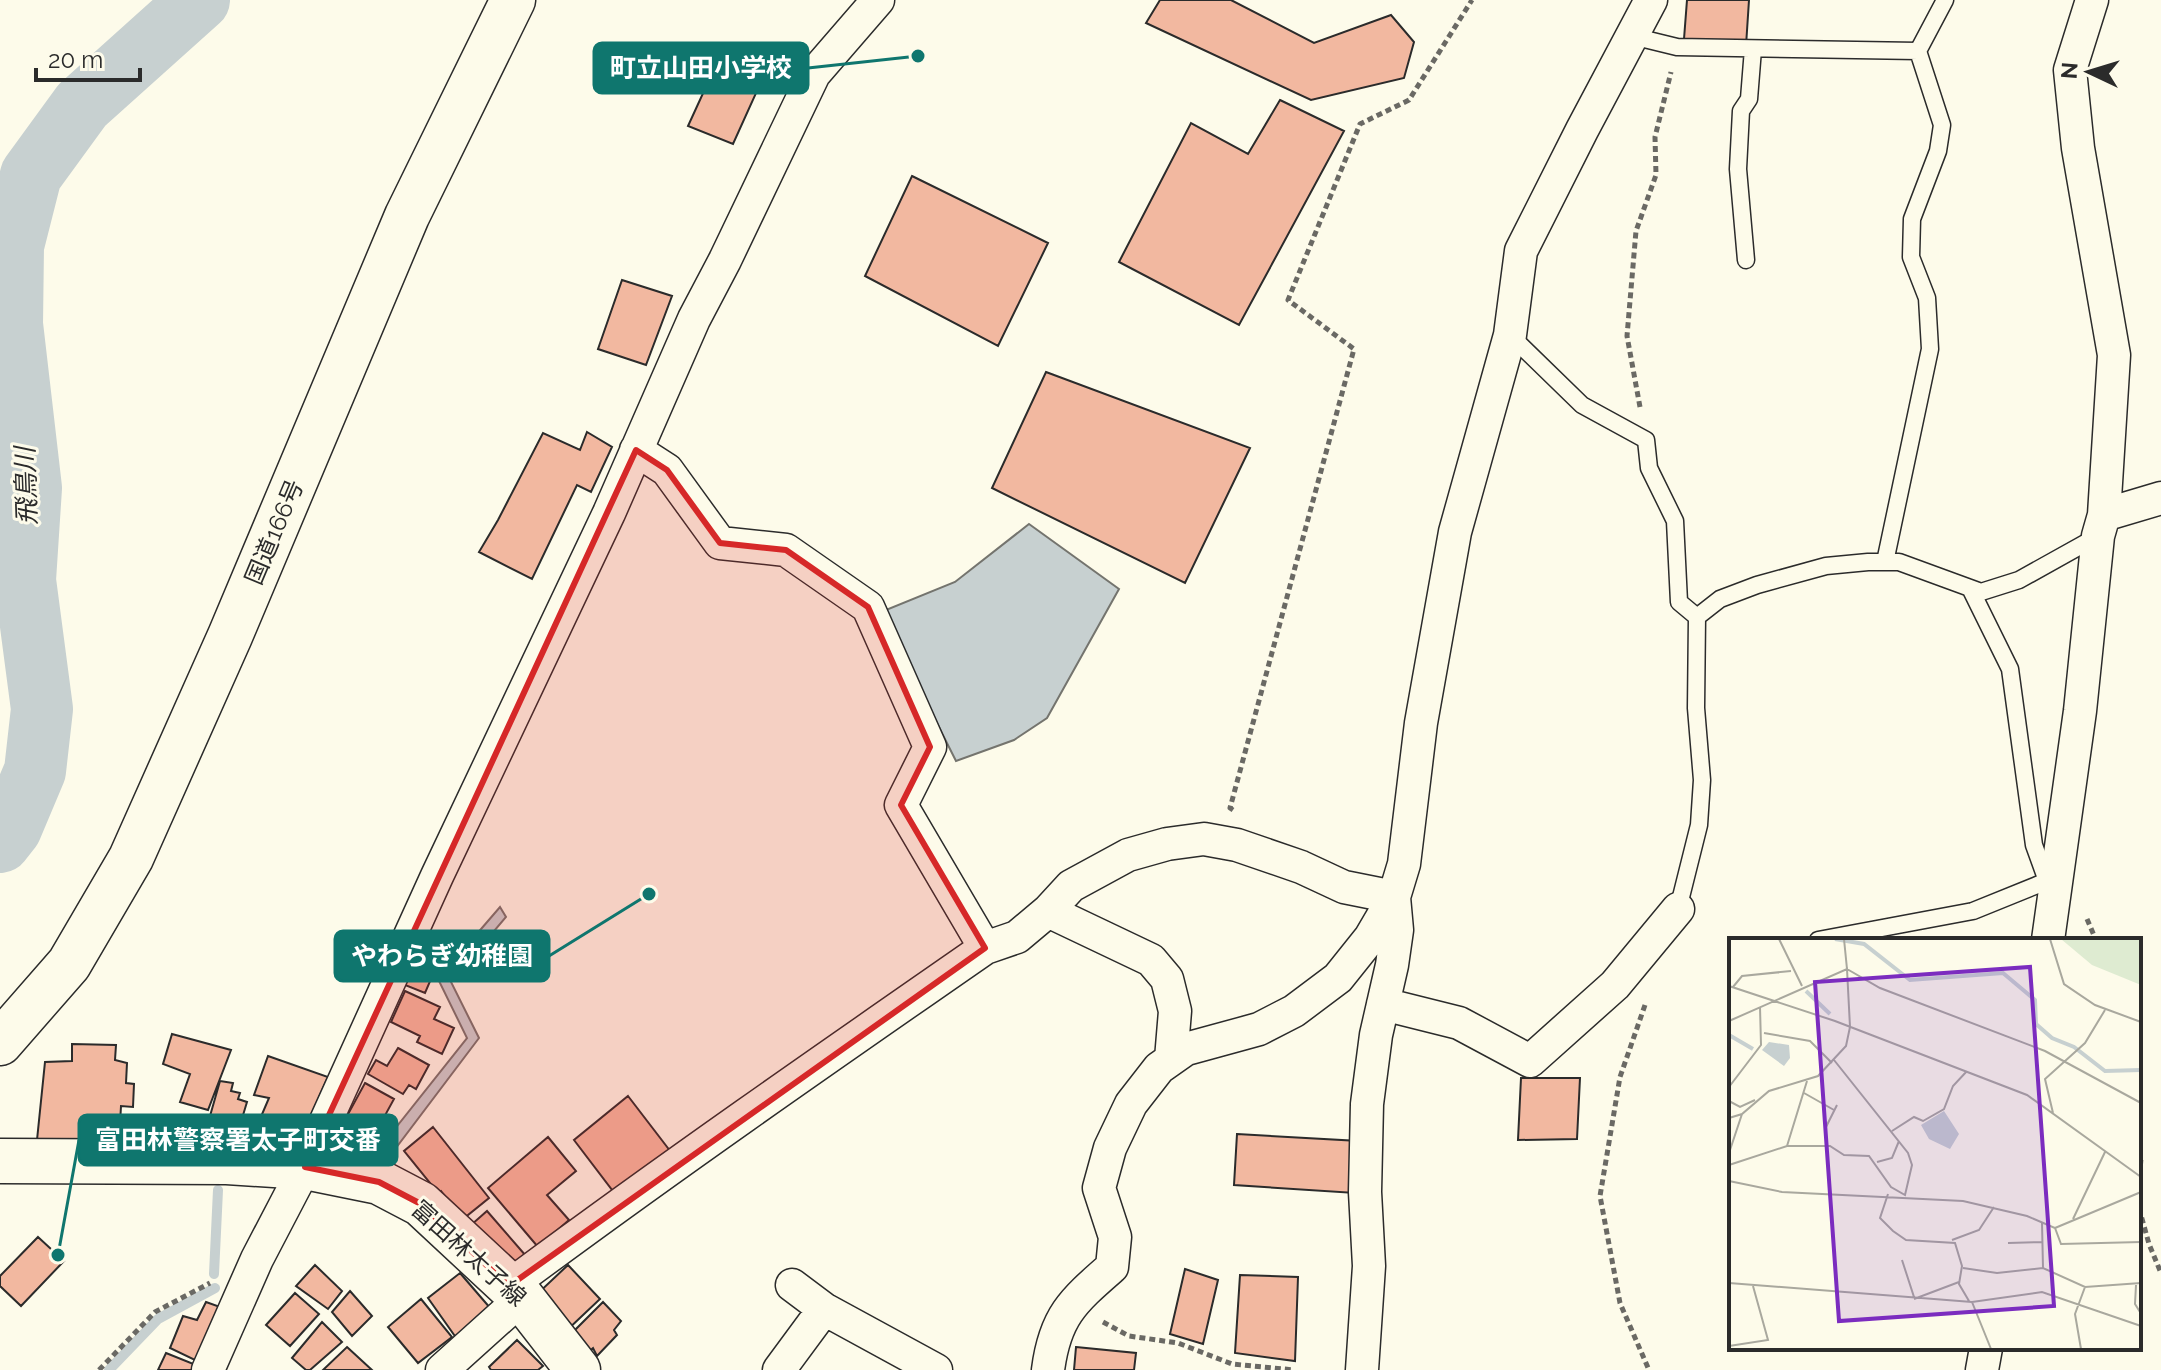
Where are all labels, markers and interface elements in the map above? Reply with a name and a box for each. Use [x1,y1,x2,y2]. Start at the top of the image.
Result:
scale bar [36,32,140,82]
north arrow [2049,32,2129,112]
callout: 町立山田小学校 [594,43,808,93]
text: 20 m [48,45,103,74]
text: 町立山田小学校 [610,53,792,83]
text: N [2055,61,2083,80]
water label: 飛鳥川 [10,444,42,526]
street label: 国道166号 [239,475,309,589]
callout: やわらぎ幼稚園 [335,931,549,981]
inset map [1729,938,2141,1350]
text: やわらぎ幼稚園 [351,941,533,971]
callout: 富田林警察署太子町交番 [79,1115,397,1165]
text: 富田林警察署太子町交番 [95,1125,381,1155]
street label: 富田林太子線 [406,1194,532,1312]

